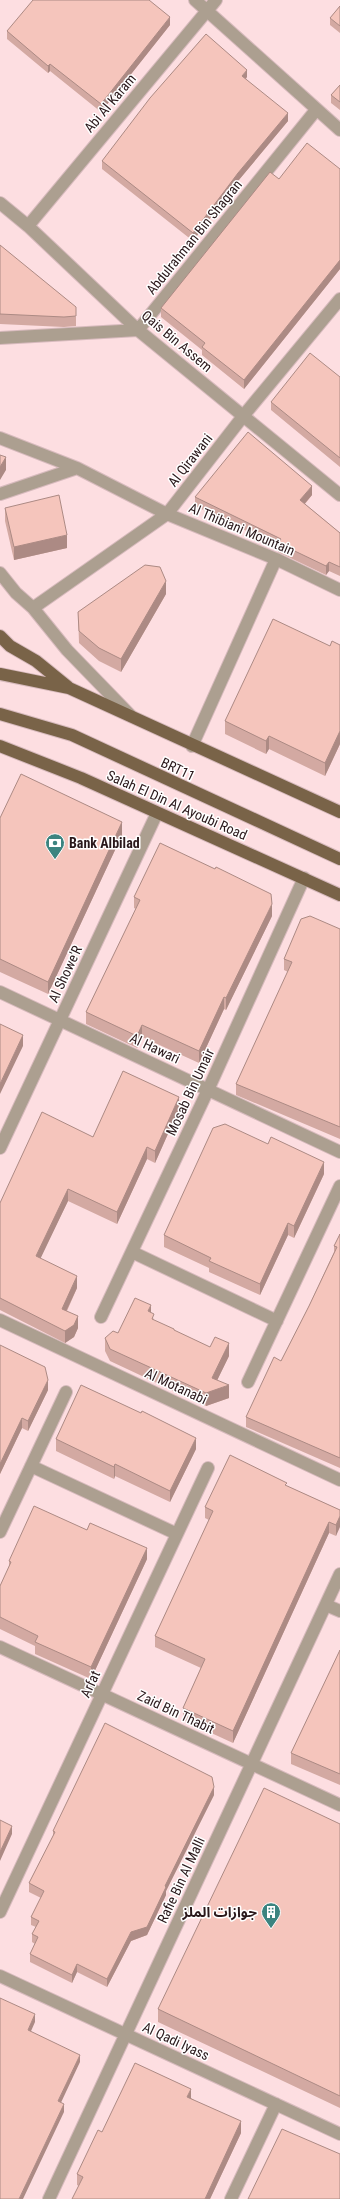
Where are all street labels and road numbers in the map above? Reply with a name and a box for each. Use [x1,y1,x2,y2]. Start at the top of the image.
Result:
street label: Abi Al Karam [81,70,139,136]
street label: Abdulrahman Bin Shagran [143,177,245,297]
street label: Qais Bin Assem [139,307,215,375]
street label: Al Qirawani [164,430,216,490]
street label: Al Thibiani Mountain [187,499,297,559]
street label: BRT11 [158,754,198,784]
street label: Salah El Din Al Ayoubi Road [104,767,250,843]
street label: Al Showe'R [45,942,85,1005]
street label: Al Hawari [128,1030,182,1066]
street label: Mosab Bin Umair [163,1046,217,1138]
street label: Al Motanabi [142,1365,210,1407]
street label: Arfat [77,1668,103,1700]
street label: Zaid Bin Thabit [135,1687,217,1737]
street label: Rafie Bin Al Malli [154,1834,208,1926]
street label: Al Qadi Iyass [140,2019,212,2063]

